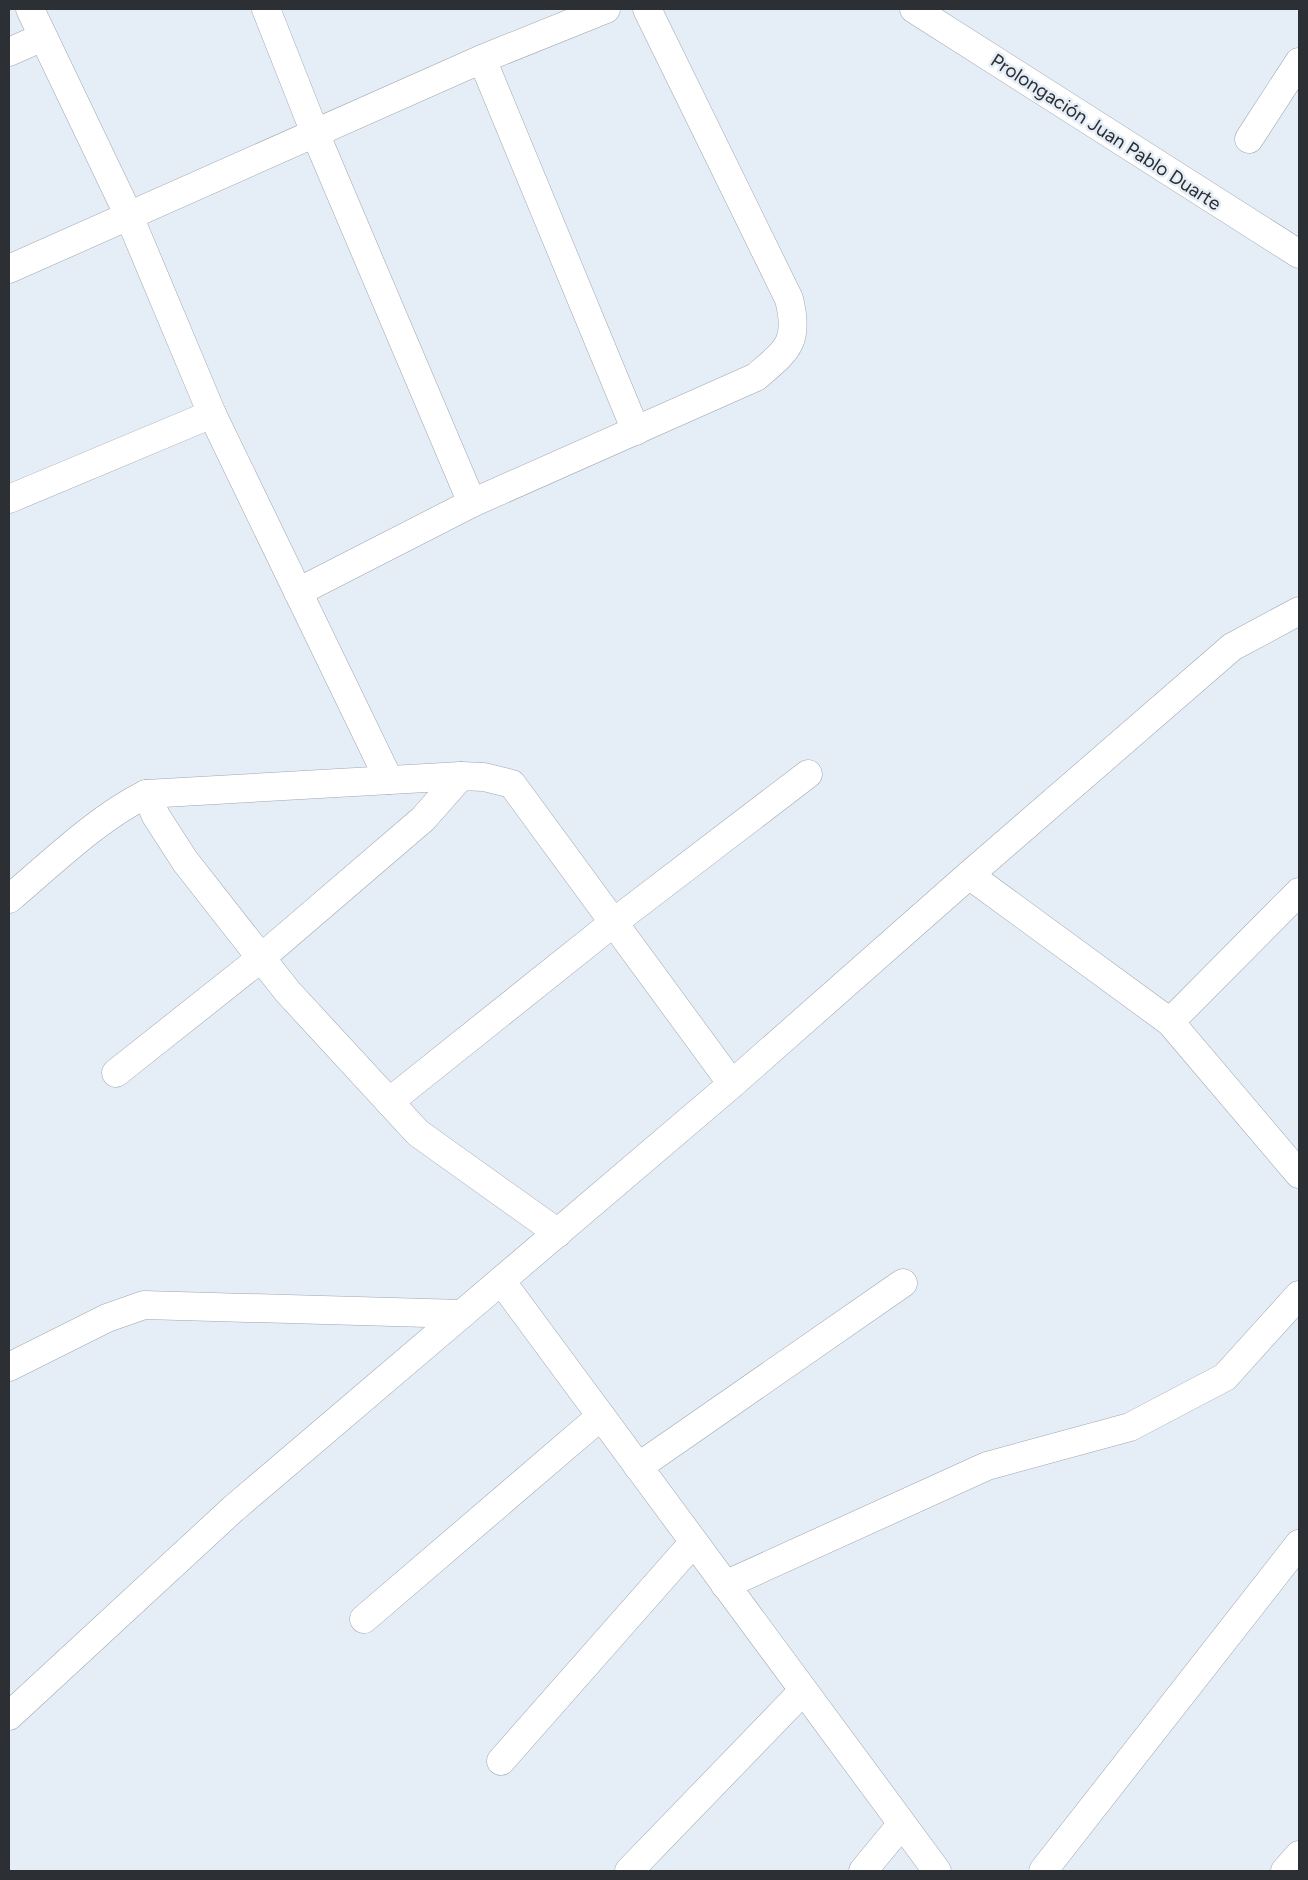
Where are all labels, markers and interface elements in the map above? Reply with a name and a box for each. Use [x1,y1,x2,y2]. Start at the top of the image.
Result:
street label: Prolongación Juan Pablo Duarte [986,49,1226,215]

